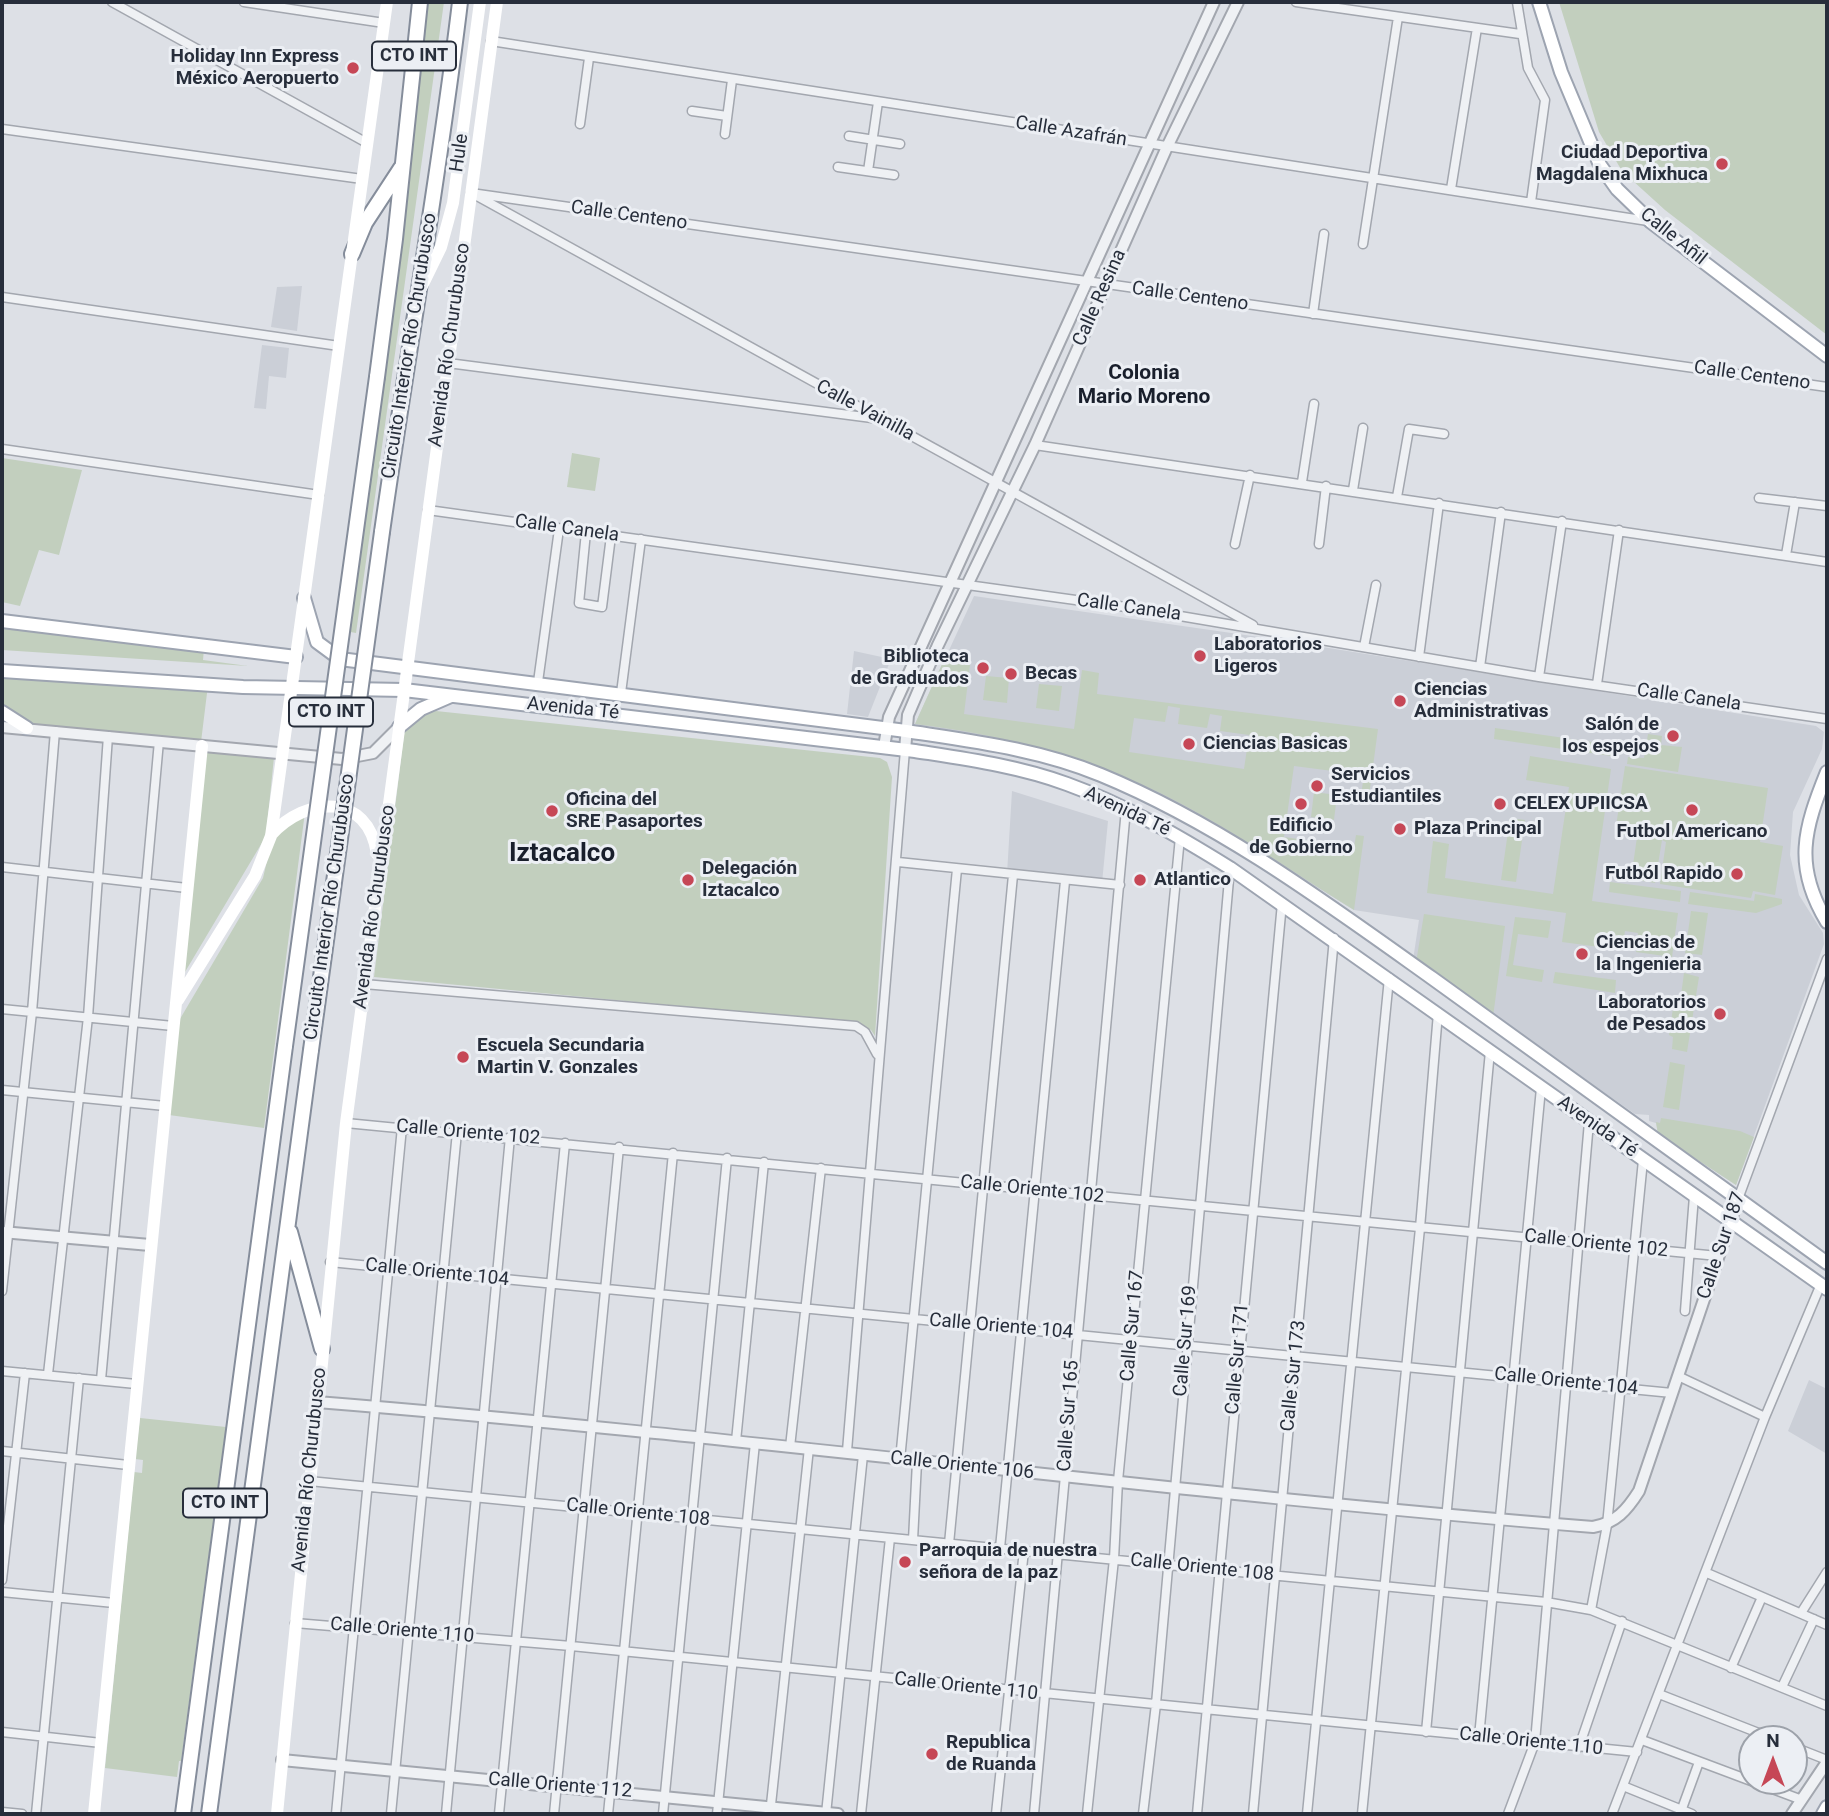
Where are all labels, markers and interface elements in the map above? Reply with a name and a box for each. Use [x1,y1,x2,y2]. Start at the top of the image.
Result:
road number: CTO INT [372,42,456,70]
place label: Holiday Inn Express México Aeropuerto [171,46,339,90]
marker: Holiday Inn Express México Aeropuerto [345,60,361,76]
street label: Calle Azafrán [1014,112,1128,152]
street label: Hule [446,132,474,174]
place label: Ciudad Deportiva Magdalena Mixhuca [1536,142,1708,186]
marker: Ciudad Deportiva Magdalena Mixhuca [1714,156,1730,172]
street label: Calle Centeno [569,197,689,235]
street label: Calle Añil [1635,203,1711,271]
street label: Circuito Interior Río Churubusco [378,211,442,481]
street label: Avenida Río Churubusco [424,241,476,449]
street label: Calle Resina [1068,246,1132,350]
street label: Calle Centeno [1130,278,1250,316]
street label: Calle Centeno [1692,357,1812,395]
district label: Colonia Mario Moreno [1078,361,1210,411]
street label: Calle Vainilla [812,376,918,446]
street label: Calle Canela [513,510,621,548]
street label: Calle Canela [1075,589,1183,627]
place label: Laboratorios Ligeros [1214,634,1322,678]
place label: Biblioteca de Graduados [851,646,969,690]
marker: Laboratorios Ligeros [1192,648,1208,664]
marker: Biblioteca de Graduados [975,660,991,676]
place label: Becas [1025,663,1077,685]
marker: Becas [1003,666,1019,682]
place label: Ciencias Administrativas [1414,679,1549,723]
street label: Calle Canela [1635,679,1743,717]
street label: Avenida Té [526,693,620,725]
marker: Ciencias Administrativas [1392,693,1408,709]
road number: CTO INT [289,698,373,726]
place label: Salón de los espejos [1562,714,1659,758]
marker: Salón de los espejos [1665,728,1681,744]
place label: Ciencias Basicas [1203,733,1348,755]
marker: Ciencias Basicas [1181,736,1197,752]
place label: Servicios Estudiantiles [1331,764,1442,808]
street label: Circuito Interior Río Churubusco [300,772,360,1042]
marker: Servicios Estudiantiles [1309,778,1325,794]
street label: Avenida Té [1080,782,1174,842]
place label: Oficina del SRE Pasaportes [566,789,703,833]
place label: CELEX UPIICSA [1514,793,1648,815]
marker: Edificio de Gobierno [1293,796,1309,812]
marker: CELEX UPIICSA [1492,796,1508,812]
marker: Futbol Americano [1684,802,1700,818]
street label: Avenida Río Churubusco [349,803,401,1011]
marker: Oficina del SRE Pasaportes [544,803,560,819]
place label: Edificio de Gobierno [1249,815,1353,859]
place label: Plaza Principal [1414,818,1542,840]
marker: Plaza Principal [1392,821,1408,837]
place label: Futbol Americano [1616,821,1768,843]
district label: Iztacalco [509,838,615,870]
place label: Delegación Iztacalco [702,858,797,902]
place label: Futból Rapido [1605,863,1723,885]
marker: Futból Rapido [1729,866,1745,882]
place label: Atlantico [1154,869,1231,891]
marker: Delegación Iztacalco [680,872,696,888]
marker: Atlantico [1132,872,1148,888]
place label: Ciencias de la Ingenieria [1596,932,1701,976]
marker: Ciencias de la Ingenieria [1574,946,1590,962]
place label: Laboratorios de Pesados [1598,992,1706,1036]
marker: Laboratorios de Pesados [1712,1006,1728,1022]
place label: Escuela Secundaria Martin V. Gonzales [477,1035,644,1079]
marker: Escuela Secundaria Martin V. Gonzales [455,1049,471,1065]
street label: Avenida Té [1553,1091,1641,1163]
street label: Calle Oriente 102 [395,1115,541,1151]
street label: Calle Oriente 102 [959,1171,1105,1209]
street label: Calle Sur 187 [1693,1189,1751,1303]
street label: Calle Oriente 102 [1523,1225,1669,1263]
street label: Calle Oriente 104 [364,1254,510,1292]
street label: Calle Sur 167 [1117,1269,1149,1383]
street label: Calle Sur 169 [1170,1284,1202,1398]
street label: Calle Sur 171 [1222,1302,1254,1416]
street label: Calle Oriente 104 [928,1309,1074,1345]
street label: Calle Sur 173 [1277,1319,1311,1433]
street label: Calle Sur 165 [1054,1360,1084,1472]
street label: Calle Oriente 104 [1493,1363,1639,1401]
street label: Avenida Río Churubusco [288,1366,332,1574]
street label: Calle Oriente 106 [889,1447,1035,1485]
road number: CTO INT [183,1488,267,1518]
street label: Calle Oriente 108 [565,1494,711,1532]
place label: Parroquia de nuestra señora de la paz [919,1540,1097,1584]
street label: Calle Oriente 108 [1129,1549,1275,1587]
marker: Parroquia de nuestra señora de la paz [897,1554,913,1570]
street label: Calle Oriente 110 [329,1613,475,1649]
street label: Calle Oriente 110 [893,1668,1039,1706]
street label: Calle Oriente 110 [1458,1723,1604,1761]
north arrow [1738,1725,1808,1795]
text: N [1766,1729,1780,1752]
place label: Republica de Ruanda [946,1732,1036,1776]
marker: Republica de Ruanda [924,1746,940,1762]
street label: Calle Oriente 112 [487,1768,633,1804]

